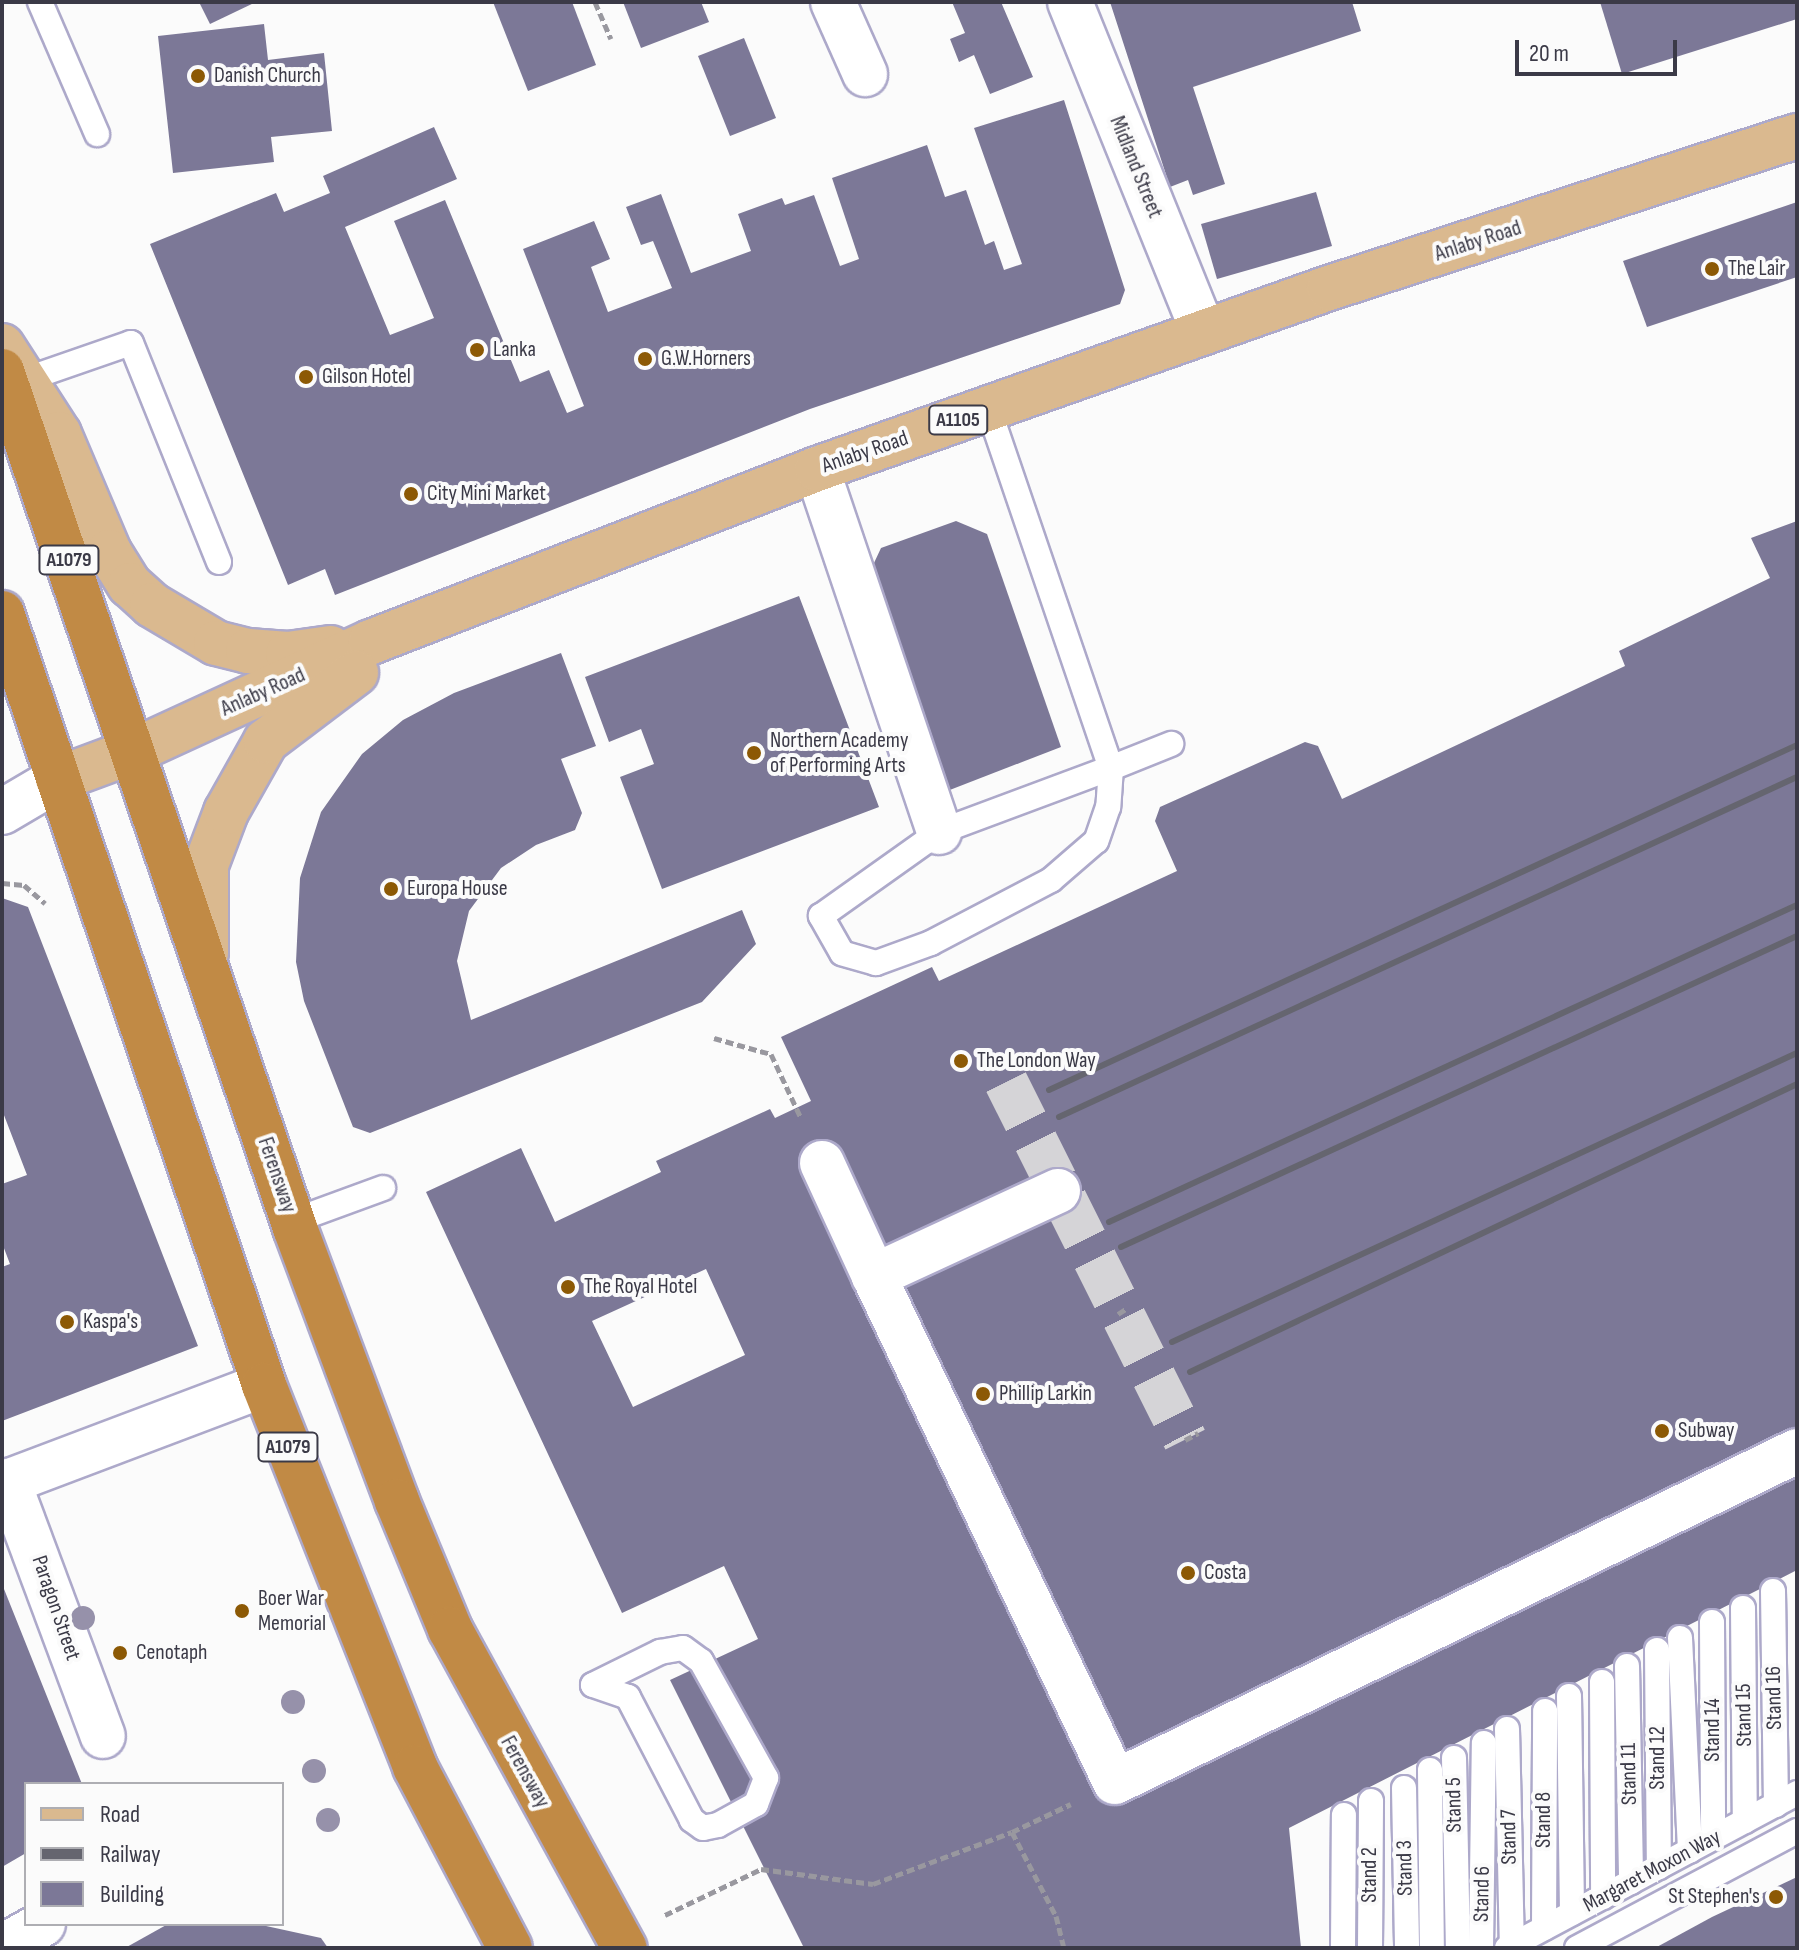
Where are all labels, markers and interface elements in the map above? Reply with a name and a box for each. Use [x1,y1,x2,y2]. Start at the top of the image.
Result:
scale bar [1519,24,1681,74]
text: 20 m [1529,39,1569,68]
place label: Danish Church [214,63,321,89]
marker: Danish Church [189,67,207,85]
street label: Midland Street [1104,112,1168,222]
street label: Anlaby Road [1431,215,1525,267]
place label: The Lair [1728,256,1786,282]
marker: The Lair [1703,260,1721,278]
place label: Lanka [493,337,536,363]
marker: Lanka [468,341,486,359]
place label: G.W.Horners [661,346,751,372]
marker: G.W.Horners [636,350,654,368]
place label: Gilson Hotel [322,364,411,390]
marker: Gilson Hotel [297,368,315,386]
road number: A1105 [928,404,988,436]
street label: Anlaby Road [818,425,912,479]
place label: City Mini Market [427,481,546,507]
marker: City Mini Market [402,485,420,503]
road number: A1079 [37,544,101,576]
street label: Anlaby Road [217,662,309,722]
place label: Northern Academy of Performing Arts [770,727,908,778]
marker: Northern Academy of Performing Arts [745,744,763,762]
place label: Europa House [407,876,508,902]
marker: Europa House [382,880,400,898]
place label: The London Way [977,1048,1096,1074]
marker: The London Way [952,1052,970,1070]
street label: Ferensway [252,1134,302,1216]
place label: The Royal Hotel [584,1274,697,1300]
marker: The Royal Hotel [559,1278,577,1296]
place label: Kaspa's [83,1309,138,1335]
marker: Kaspa's [58,1313,76,1331]
place label: Phillip Larkin [999,1381,1092,1407]
marker: Phillip Larkin [974,1385,992,1403]
place label: Subway [1678,1418,1735,1444]
marker: Subway [1653,1422,1671,1440]
road number: A1079 [256,1431,320,1463]
street label: Paragon Street [26,1552,86,1664]
place label: Costa [1204,1560,1247,1586]
marker: Costa [1179,1564,1197,1582]
place label: Boer War Memorial [258,1585,326,1636]
marker: Boer War Memorial [233,1602,251,1620]
place label: Cenotaph [136,1640,207,1666]
marker: Cenotaph [111,1644,129,1662]
street label: Stand 16 [1760,1666,1788,1730]
street label: Stand 15 [1730,1683,1758,1747]
street label: Stand 14 [1700,1698,1726,1762]
street label: Stand 12 [1645,1726,1671,1790]
street label: Ferensway [495,1732,555,1812]
street label: Stand 11 [1615,1743,1643,1805]
street label: Stand 5 [1440,1777,1468,1833]
legend [24,1782,284,1926]
street label: Stand 8 [1531,1792,1557,1848]
text: Road [100,1800,140,1829]
street label: Stand 7 [1495,1809,1523,1865]
street label: Margaret Moxon Way [1579,1824,1725,1918]
text: Railway [100,1840,160,1869]
street label: Stand 3 [1391,1840,1419,1896]
street label: Stand 2 [1357,1847,1383,1903]
street label: Stand 6 [1468,1866,1496,1922]
text: Building [100,1880,164,1909]
place label: St Stephen's [1668,1884,1760,1910]
marker: St Stephen's [1767,1888,1785,1906]

